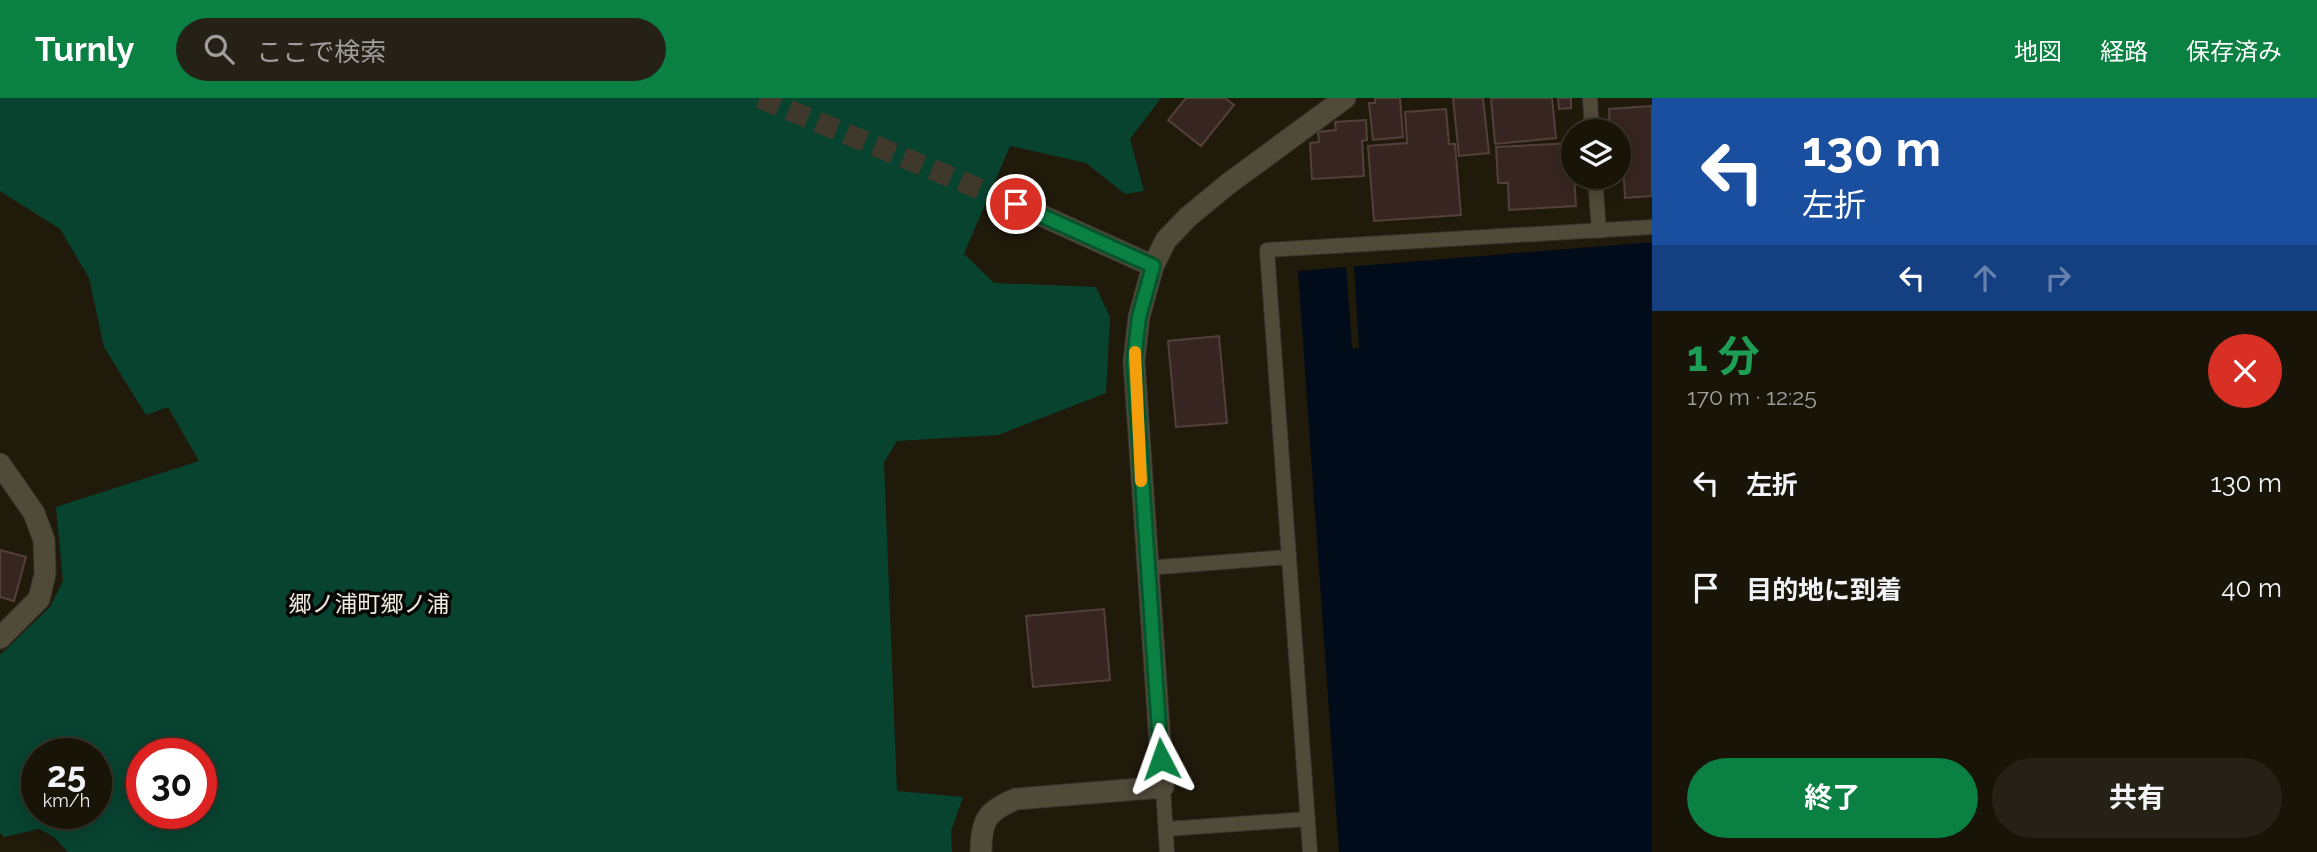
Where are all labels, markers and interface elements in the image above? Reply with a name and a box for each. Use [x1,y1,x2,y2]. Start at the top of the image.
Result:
search box [176,18,666,81]
text: Turnly [35,30,134,69]
icon: search [200,30,238,68]
text: ここで検索 [256,37,386,67]
text: 地図 [2014,37,2062,66]
text: 経路 [2100,37,2148,66]
text: 保存済み [2186,37,2282,66]
map controls [1561,119,1631,189]
button: layers [1561,119,1631,189]
text: 130 m [1802,120,1941,177]
icon: left [1687,126,1778,217]
pin [986,174,1046,234]
icon: arrive [997,185,1035,223]
text: 左折 [1802,186,1866,223]
icon: left [1893,259,1931,297]
icon: ahead [1966,259,2004,297]
icon: right [2039,259,2077,297]
text: 1 分 [1687,332,1760,381]
button: close [2208,334,2282,408]
text: 170 m · 12:25 [1687,383,1817,410]
icon: left [1687,464,1725,502]
text: 130 m [2211,468,2282,498]
text: 左折 [1746,470,1798,500]
icon: arrive [1687,569,1725,607]
text: 40 m [2221,573,2282,603]
text: 目的地に到着 [1746,575,1902,605]
district label: 郷ノ浦町郷ノ浦 [289,590,450,617]
position arrow [1124,722,1198,796]
speed limit sign: 30 [126,738,217,829]
text: 25 [47,754,86,795]
button: 終了 [1687,758,1978,838]
button: 共有 [1992,758,2282,838]
text: km/h [43,790,90,811]

